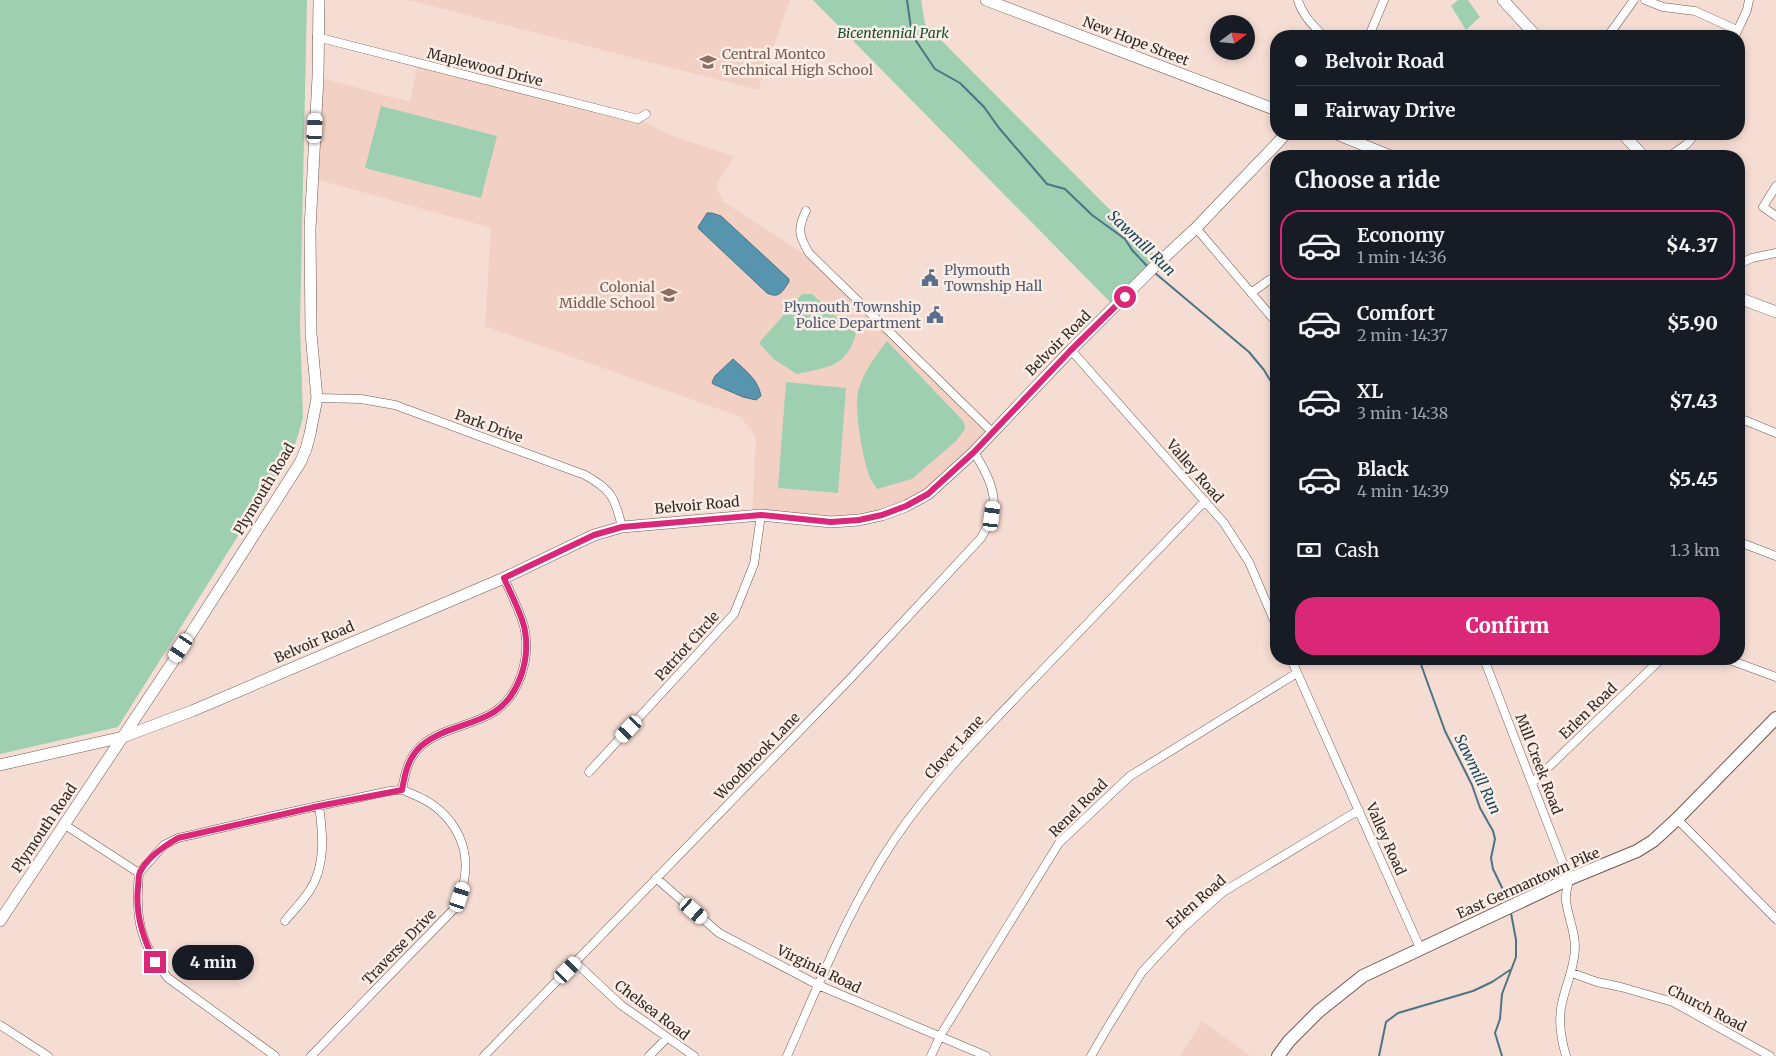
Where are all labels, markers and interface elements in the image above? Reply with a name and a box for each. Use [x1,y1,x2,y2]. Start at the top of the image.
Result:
street label: New Hope Street [1080,13,1192,70]
north arrow [1210,15,1255,60]
map controls [1210,15,1255,60]
park label: Bicentennial Park [837,24,949,42]
street label: Maplewood Drive [425,44,545,90]
place label: Central Montco Technical High School [722,45,874,79]
text: Belvoir Road [1325,49,1444,73]
school or university icon: Central Montco Technical High School [698,52,718,72]
text: Fairway Drive [1325,98,1455,122]
car [306,113,323,143]
text: Choose a ride [1295,166,1440,194]
water label: Sawmill Run [1104,206,1180,280]
icon: car [1297,223,1342,268]
text: Economy [1357,223,1445,247]
text: $4.37 [1666,233,1718,257]
text: 1 min · 14:36 [1357,247,1447,267]
place label: Plymouth Township Hall [944,261,1043,295]
public building icon: Plymouth Township Hall [920,268,940,288]
place label: Colonial Middle School [559,278,656,312]
school or university icon: Colonial Middle School [659,285,679,305]
route start [1114,286,1136,308]
place label: Plymouth Township Police Department [784,298,922,332]
icon: car [1297,301,1342,346]
text: Comfort [1357,301,1435,325]
public building icon: Plymouth Township Police Department [925,305,945,325]
street label: Belvoir Road [1022,306,1095,379]
text: $5.90 [1667,311,1718,335]
text: 2 min · 14:37 [1357,325,1448,345]
icon: car [1297,379,1342,424]
text: XL [1357,379,1383,403]
text: $7.43 [1669,389,1718,413]
text: 3 min · 14:38 [1357,403,1448,423]
street label: Park Drive [453,405,525,447]
street label: Valley Road [1162,435,1228,507]
street label: Plymouth Road [230,439,299,538]
icon: car [1297,457,1342,502]
text: Black [1357,457,1409,481]
text: $5.45 [1668,467,1718,491]
text: 4 min · 14:39 [1357,481,1449,501]
street label: Belvoir Road [654,492,741,518]
car [982,500,1001,532]
icon: cash [1295,536,1323,564]
text: Cash [1335,538,1379,562]
text: 1.3 km [1670,540,1720,560]
button: Confirm [1295,597,1720,655]
street label: Patriot Circle [651,607,723,685]
street label: Belvoir Road [271,617,357,667]
car [166,631,195,665]
street label: Erlen Road [1555,679,1621,743]
street label: Woodbrook Lane [710,708,803,804]
street label: Clover Lane [921,711,987,783]
street label: Mill Creek Road [1512,711,1567,817]
car [613,713,644,745]
water label: Sawmill Run [1450,731,1506,817]
street label: Renel Road [1045,775,1111,841]
street label: Plymouth Road [8,780,81,876]
street label: Valley Road [1362,799,1410,879]
street label: East Germantown Pike [1454,843,1602,923]
street label: Erlen Road [1163,871,1230,933]
car [448,880,471,914]
car [677,895,710,927]
street label: Traverse Drive [358,905,440,989]
street label: Virginia Road [773,940,865,997]
callout: 4 min [172,944,255,980]
route end [144,951,166,973]
text: 4 min [190,952,236,972]
car [552,954,583,986]
street label: Chelsea Road [611,976,693,1044]
street label: Church Road [1665,980,1750,1036]

